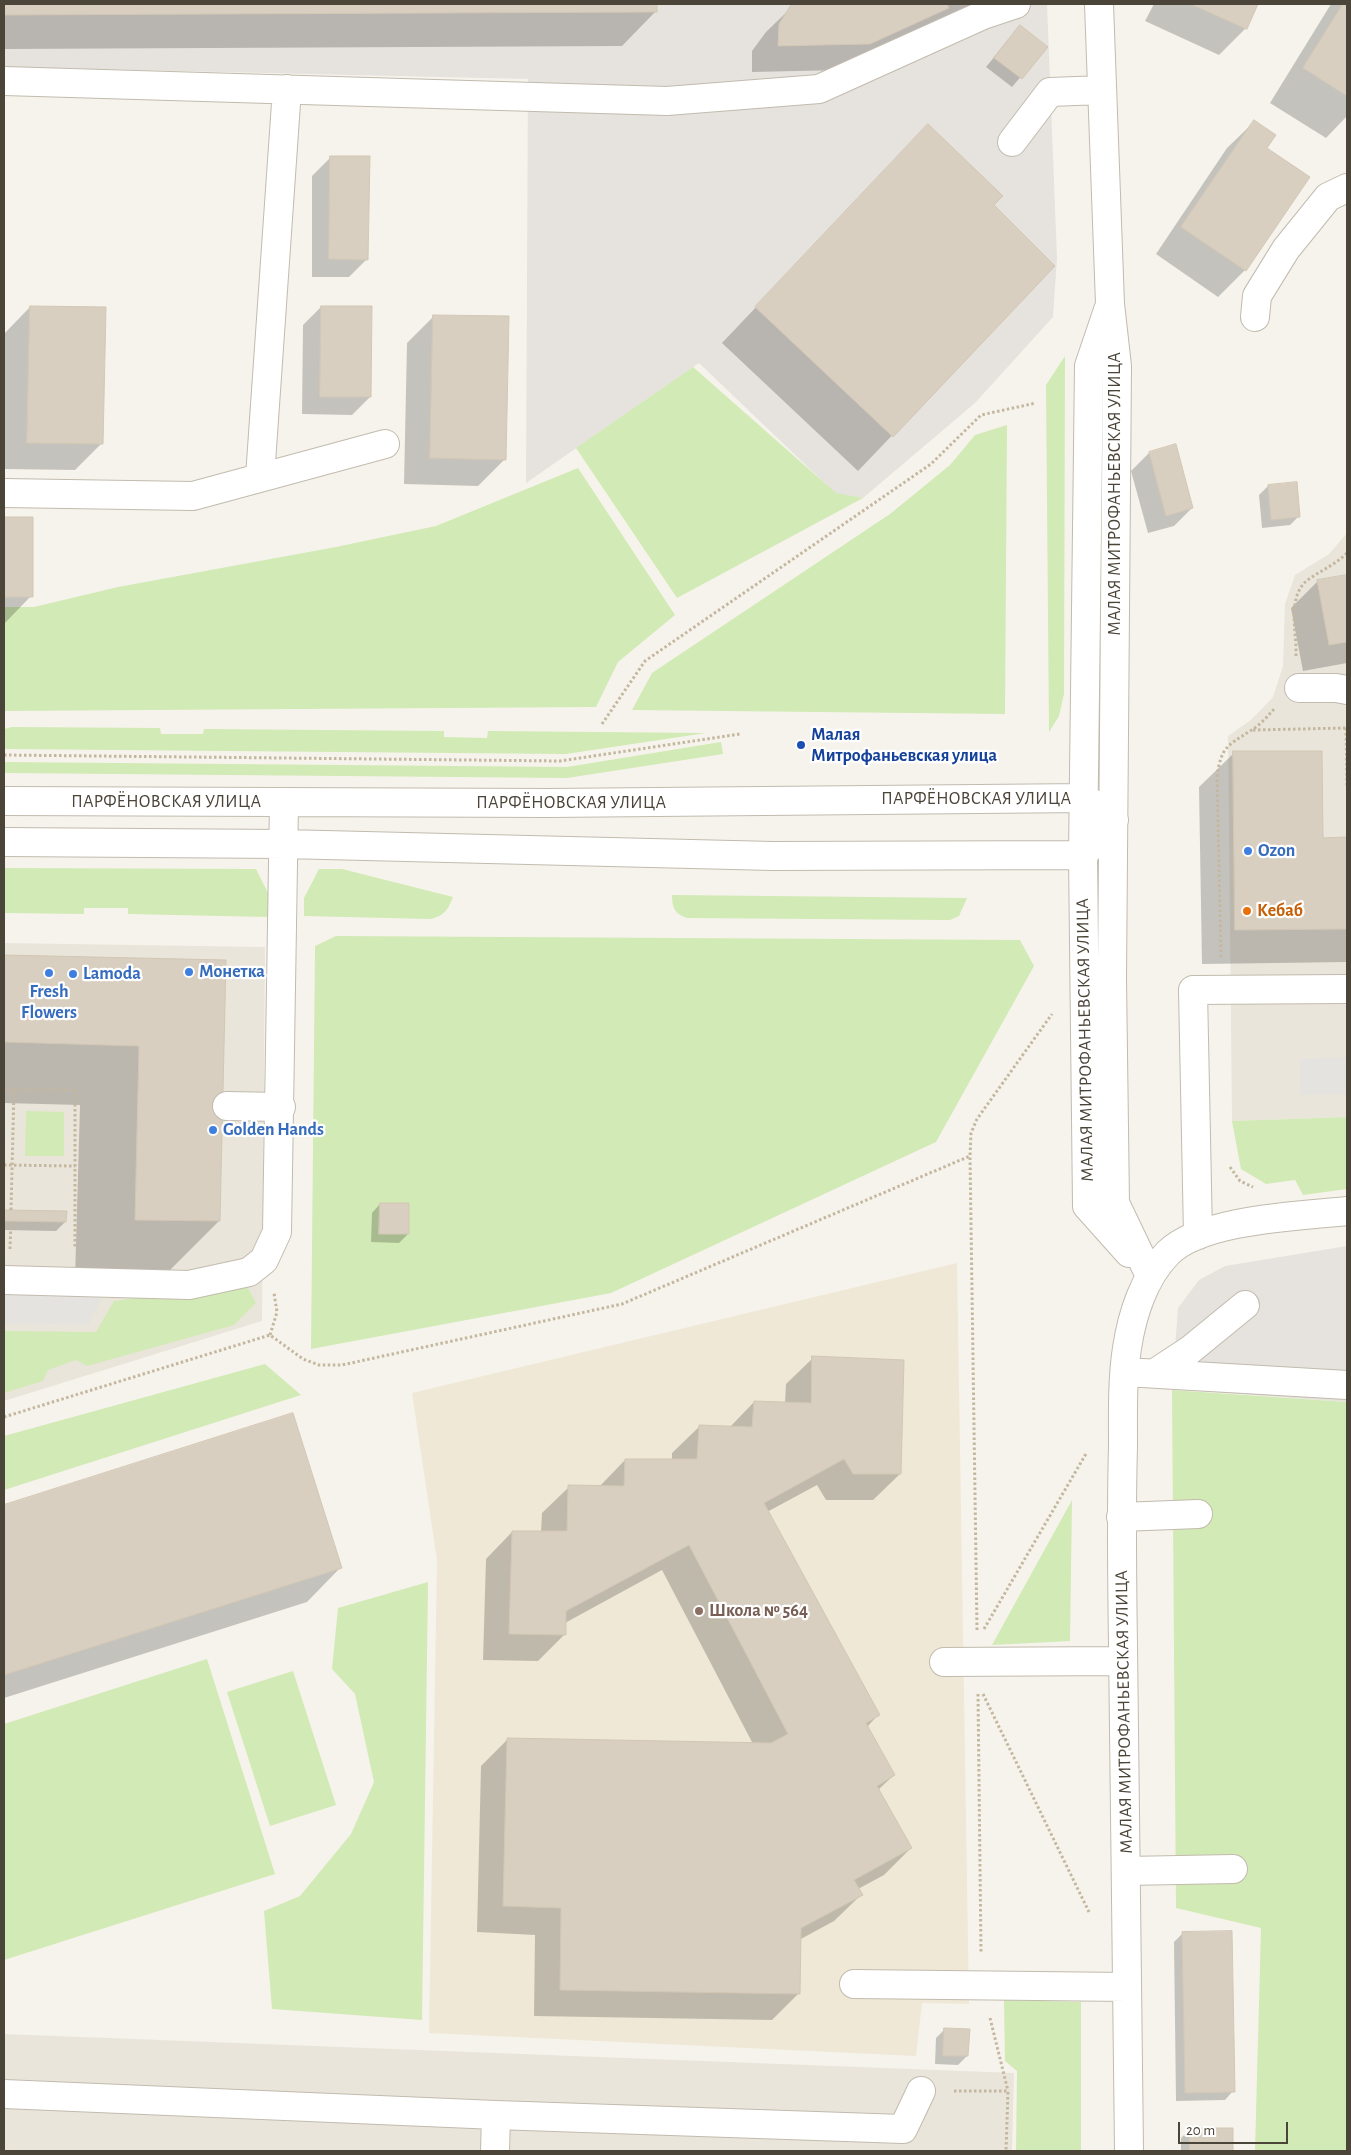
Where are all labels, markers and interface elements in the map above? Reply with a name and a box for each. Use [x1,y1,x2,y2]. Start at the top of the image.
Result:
street label: МАЛАЯ МИТРОФАНЬЕВСКАЯ УЛИЦА [1104,352,1126,636]
place label: Малая Митрофаньевская улица [811,724,997,766]
marker: Малая Митрофаньевская улица [795,739,807,751]
street label: ПАРФЁНОВСКАЯ УЛИЦА [881,788,1071,810]
street label: ПАРФЁНОВСКАЯ УЛИЦА [71,791,261,813]
street label: ПАРФЁНОВСКАЯ УЛИЦА [476,792,666,814]
place label: Ozon [1258,840,1295,862]
marker: Ozon [1242,845,1254,857]
street label: МАЛАЯ МИТРОФАНЬЕВСКАЯ УЛИЦА [1072,898,1098,1182]
place label: Кебаб [1257,900,1303,922]
marker: Кебаб [1241,905,1253,917]
place label: Монетка [199,961,265,983]
place label: Lamoda [83,963,141,985]
marker: Монетка [183,966,195,978]
marker: Fresh Flowers [43,967,55,979]
marker: Lamoda [67,968,79,980]
place label: Fresh Flowers [21,981,77,1024]
place label: Golden Hands [223,1119,324,1141]
marker: Golden Hands [207,1124,219,1136]
street label: МАЛАЯ МИТРОФАНЬЕВСКАЯ УЛИЦА [1111,1570,1137,1854]
place label: Школа № 564 [709,1600,808,1622]
marker: Школа № 564 [693,1605,705,1617]
scale bar [1181,2112,1291,2144]
text: 20 m [1186,2123,1215,2138]

